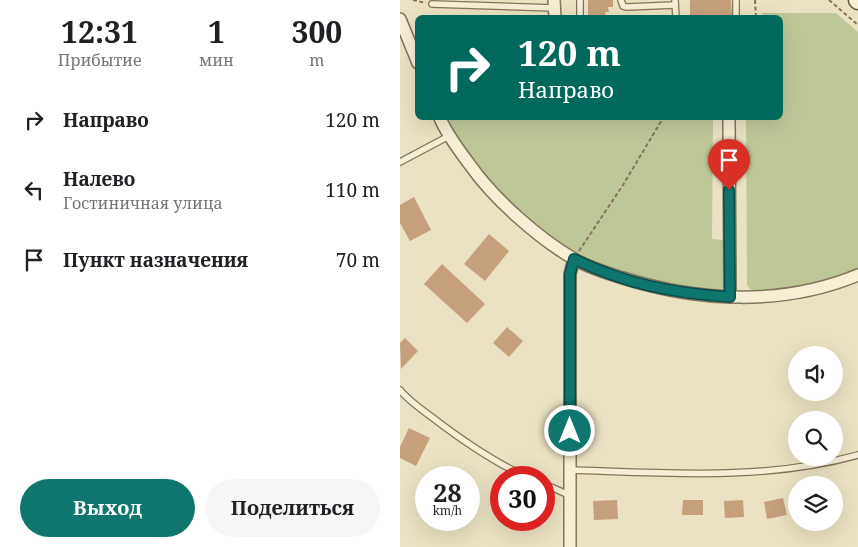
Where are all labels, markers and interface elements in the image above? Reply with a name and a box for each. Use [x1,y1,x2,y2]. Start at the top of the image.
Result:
text: 12:31 [61,11,138,52]
text: 1 [208,11,225,52]
text: 300 [291,11,342,52]
text: 120 m [518,29,621,76]
icon: right [435,35,500,100]
text: Прибытие [58,49,141,71]
text: мин [199,49,234,71]
text: m [309,49,324,71]
text: Направо [518,74,614,104]
icon: right [20,106,48,134]
text: Направо [63,107,149,133]
text: 120 m [325,107,380,133]
pin [708,139,750,190]
icon: arrive [715,146,743,174]
text: Налево [63,166,135,192]
icon: left [20,176,48,204]
text: 110 m [325,177,380,203]
text: Гостиничная улица [63,192,223,214]
icon: arrive [20,246,48,274]
text: Пункт назначения [63,247,248,273]
text: 70 m [336,247,380,273]
map controls [788,346,843,531]
button: sound [788,346,843,401]
position arrow [543,404,595,456]
button: search [788,411,843,466]
speed limit sign: 30 [490,466,555,531]
text: 28 [433,475,462,509]
button: layers [788,476,843,531]
button: Выход [20,479,195,537]
button: Поделиться [205,479,380,537]
text: km/h [433,502,462,519]

